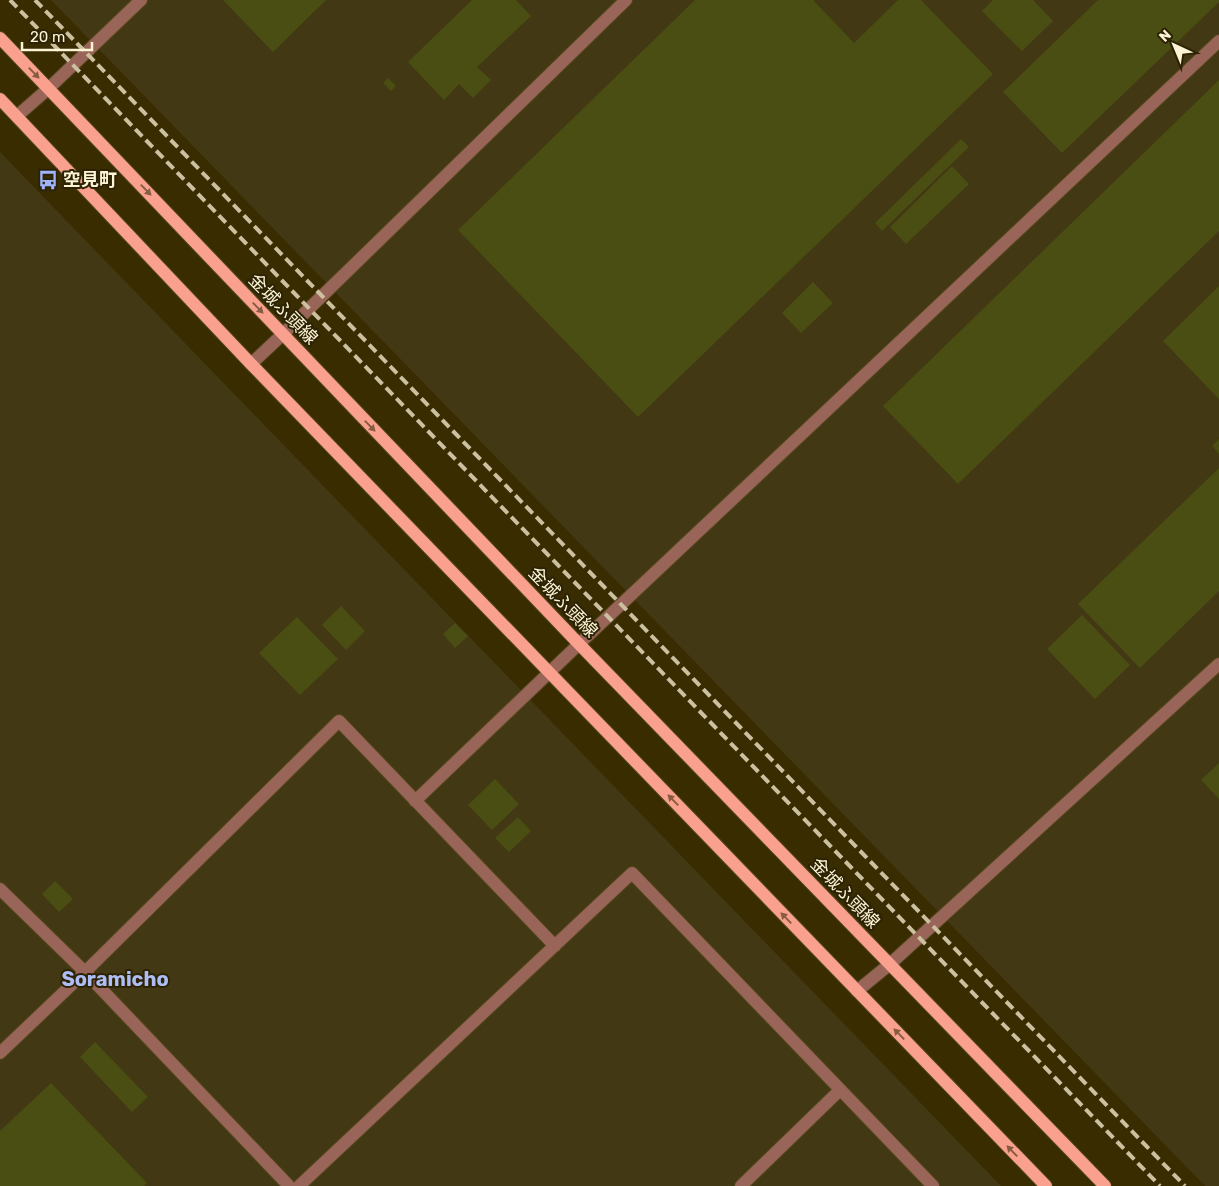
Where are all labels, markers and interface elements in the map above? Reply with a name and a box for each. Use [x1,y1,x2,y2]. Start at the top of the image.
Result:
scale bar [22,20,92,52]
north arrow [1149,20,1199,70]
text: N [1156,26,1175,46]
text: 20 m [30,28,65,46]
one-way arrow [28,67,40,79]
bus stop icon: 空見町 [37,169,59,191]
place label: 空見町 [63,169,117,191]
one-way arrow [140,184,152,196]
street label: 金城ふ頭線 [244,269,322,349]
one-way arrow [252,302,264,314]
one-way arrow [364,419,376,431]
street label: 金城ふ頭線 [524,562,602,642]
one-way arrow [667,795,679,807]
street label: 金城ふ頭線 [806,853,884,933]
one-way arrow [780,912,792,924]
district label: Soramicho [61,967,169,991]
one-way arrow [893,1029,905,1041]
one-way arrow [1006,1145,1018,1157]

